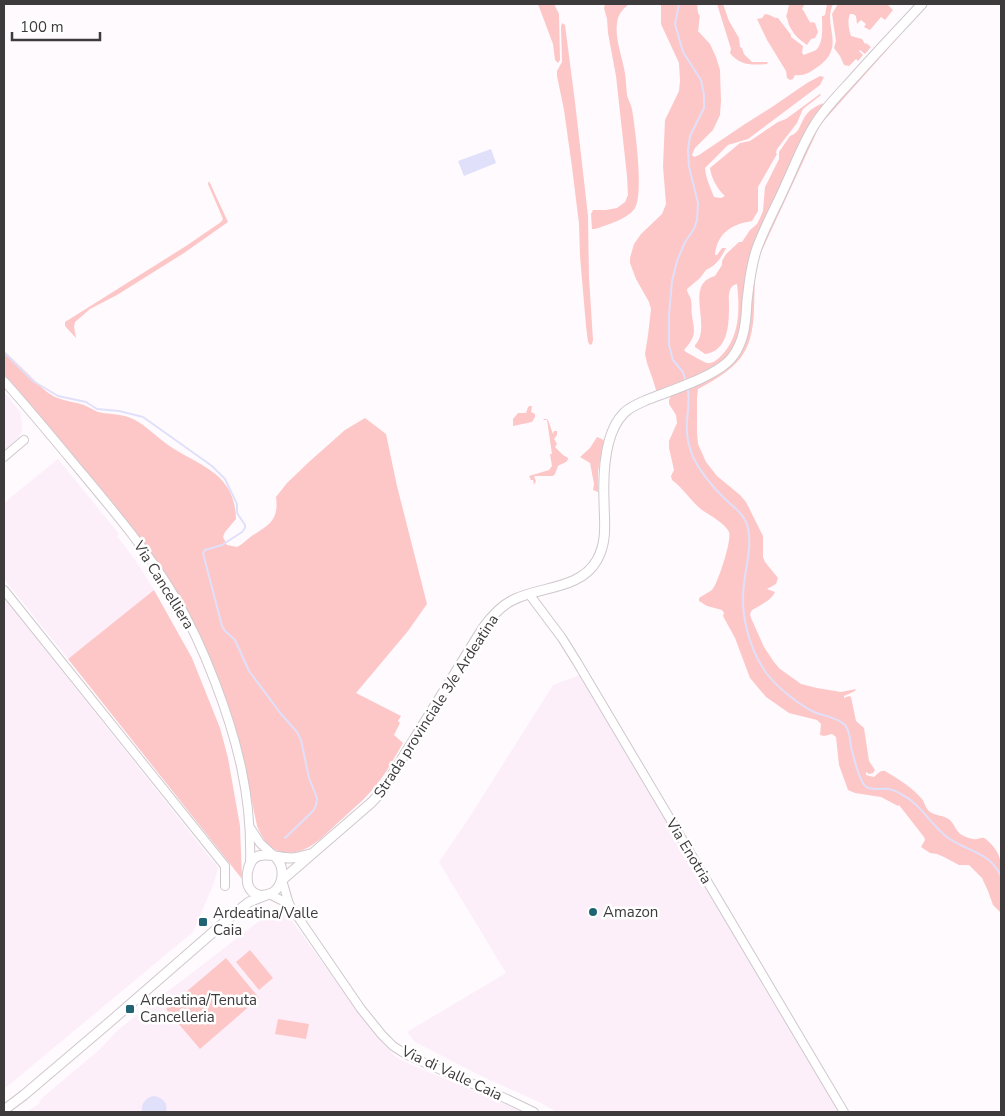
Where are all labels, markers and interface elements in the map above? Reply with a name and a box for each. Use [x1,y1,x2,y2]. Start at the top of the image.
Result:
scale bar [12,10,100,42]
text: 100 m [20,17,64,37]
street label: Via Cancelliera [128,536,199,633]
street label: Strada provinciale 3/e Ardeatina [369,610,503,802]
street label: Via Enotria [661,814,716,888]
place label: Amazon [603,902,658,922]
place label: Ardeatina/Valle Caia [213,903,318,940]
marker: Amazon [587,906,599,918]
marker: Ardeatina/Valle Caia [197,916,209,928]
place label: Ardeatina/Tenuta Cancelleria [140,990,257,1027]
marker: Ardeatina/Tenuta Cancelleria [124,1003,136,1015]
street label: Via di Valle Caia [397,1040,506,1105]

